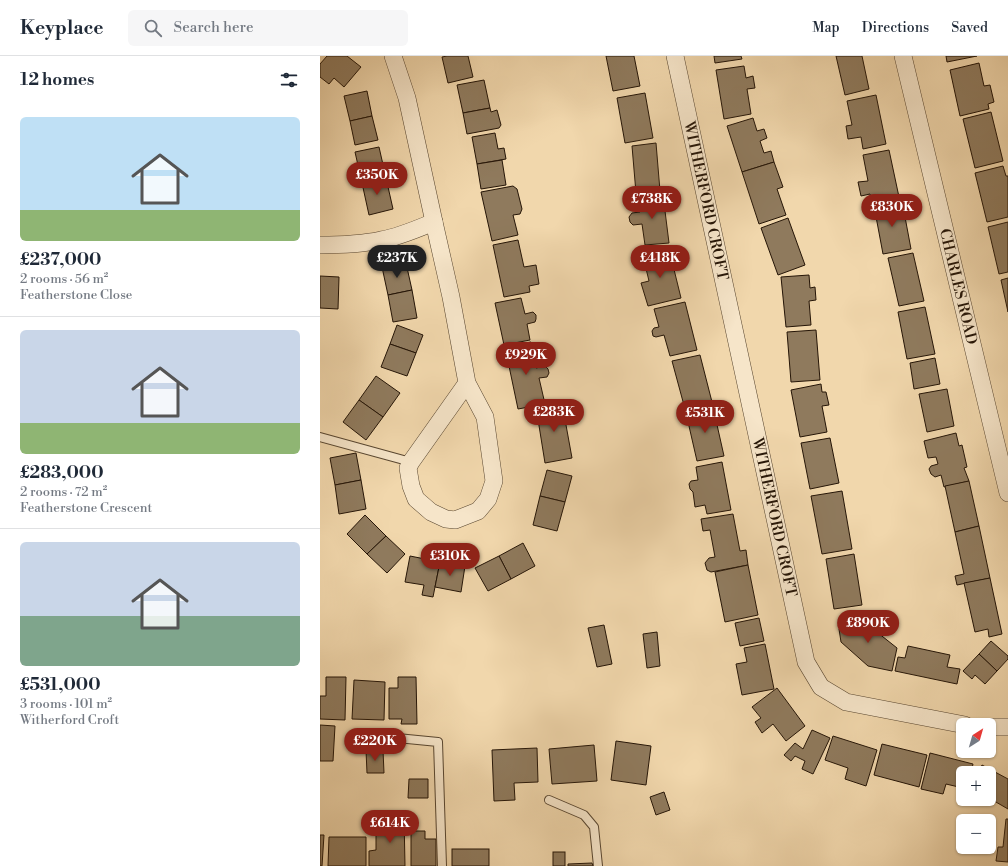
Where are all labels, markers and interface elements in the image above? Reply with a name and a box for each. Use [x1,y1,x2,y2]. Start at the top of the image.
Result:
search box [128,10,408,46]
text: Keyplace [20,16,104,40]
icon: search [142,17,164,39]
text: Search here [174,18,254,37]
text: Map [812,19,840,37]
text: Directions [862,19,929,37]
text: Saved [951,19,988,37]
text: 12 homes [20,69,94,91]
icon: filters [278,69,300,91]
street label: WITHERFORD CROFT [680,118,733,282]
icon: home [124,143,196,215]
pin: £350K [349,162,405,196]
text: £350K [355,167,399,183]
pin: £738K [624,186,680,220]
text: £738K [631,191,673,207]
pin: £830K [864,194,920,228]
text: £830K [870,199,914,215]
street label: CHARLES ROAD [935,227,981,346]
pin: £237K [369,245,425,279]
pin: £418K [632,245,688,279]
text: £237,000 [20,249,101,271]
text: £237K [376,250,418,266]
text: £418K [640,250,680,266]
text: 2 rooms · 56 m² [20,271,108,287]
text: Featherstone Close [20,287,132,303]
pin: £929K [498,342,554,376]
text: £929K [505,347,547,363]
icon: home [124,356,196,428]
pin: £283K [526,399,582,433]
pin: £531K [677,400,733,434]
text: £283K [533,404,575,420]
text: £531K [685,405,725,421]
street label: WITHERFORD CROFT [748,435,801,599]
text: £283,000 [20,462,104,484]
text: 2 rooms · 72 m² [20,484,107,500]
text: Featherstone Crescent [20,500,152,516]
pin: £310K [422,543,478,577]
text: £310K [430,548,470,564]
icon: home [124,568,196,640]
pin: £890K [840,610,896,644]
text: £890K [846,615,890,631]
text: £531,000 [20,674,101,696]
text: 3 rooms · 101 m² [20,696,112,712]
text: Witherford Croft [20,712,119,728]
north arrow [956,718,996,758]
map controls [956,718,996,854]
pin: £220K [347,728,403,762]
text: £220K [353,733,397,749]
button: + [956,766,996,806]
pin: £614K [362,810,418,844]
button: − [956,814,996,854]
text: £614K [370,815,410,831]

